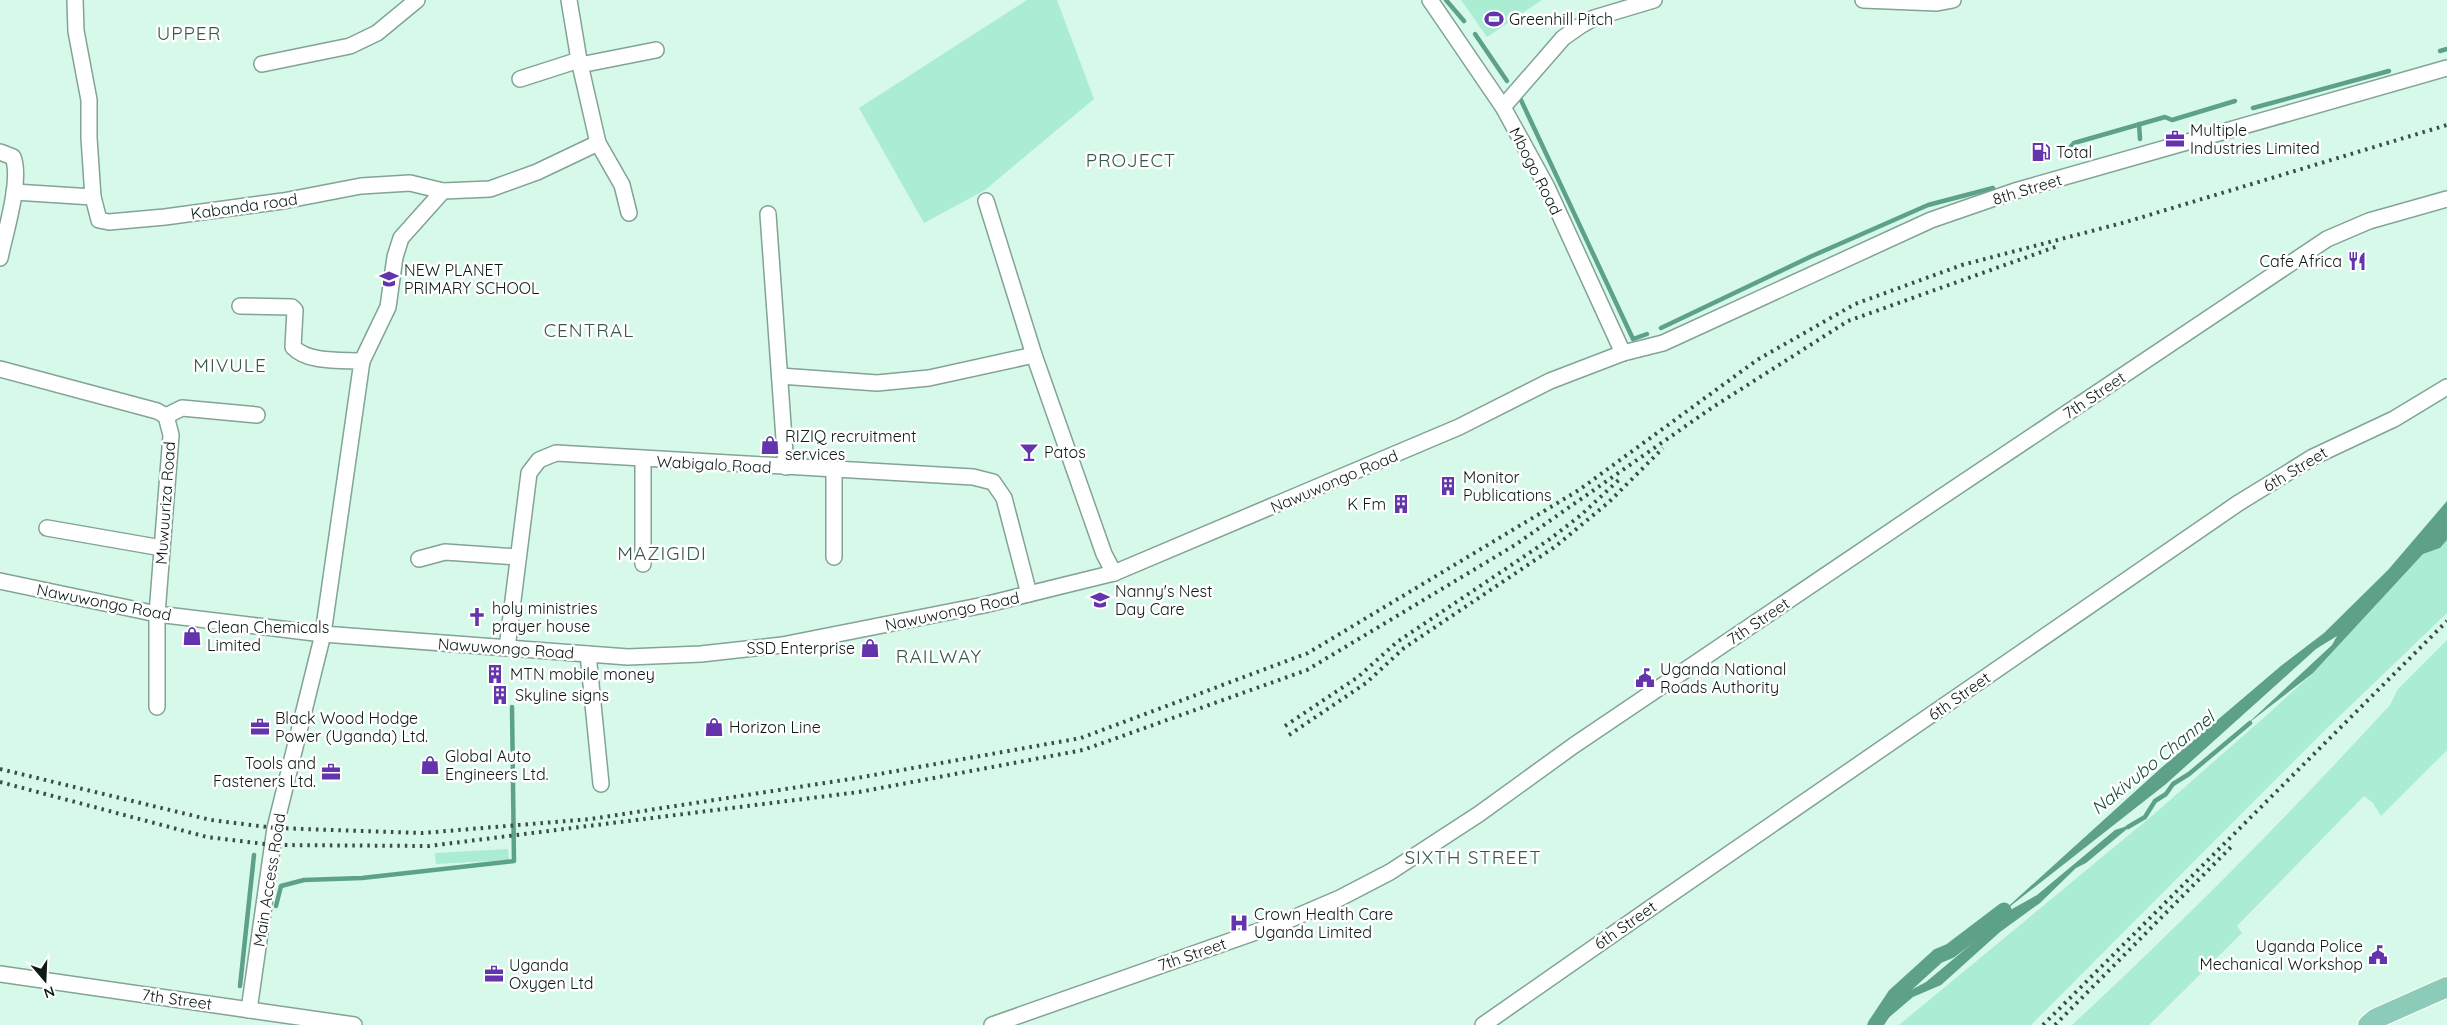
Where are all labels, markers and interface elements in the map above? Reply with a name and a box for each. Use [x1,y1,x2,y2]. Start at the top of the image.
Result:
sports icon: Greenhill Pitch [1483,8,1505,30]
place label: Greenhill Pitch [1509,9,1613,29]
district label: UPPER [157,21,221,45]
place label: Multiple Industries Limited [2190,120,2320,158]
street label: Mbogo Road [1505,124,1567,218]
office icon: Multiple Industries Limited [2164,128,2186,150]
fuel station icon: Total [2030,141,2052,163]
place label: Total [2056,142,2092,162]
district label: PROJECT [1086,148,1176,172]
street label: 8th Street [1990,169,2064,209]
street label: Kabanda road [189,189,299,223]
restaurant icon: Cafe Africa [2346,250,2368,272]
place label: Cafe Africa [2260,251,2342,271]
place label: NEW PLANET PRIMARY SCHOOL [404,260,540,298]
school or university icon: NEW PLANET PRIMARY SCHOOL [378,268,400,290]
district label: CENTRAL [544,318,634,342]
district label: MIVULE [193,353,267,377]
street label: 7th Street [2059,367,2129,423]
place label: RIZIQ recruitment services [785,426,916,464]
shop icon: RIZIQ recruitment services [759,434,781,456]
street label: Muwuuriza Road [151,441,179,565]
bar icon: Patos [1018,441,1040,463]
place label: Patos [1044,442,1086,462]
street label: 6th Street [2259,442,2331,496]
street label: Nawuwongo Road [1267,445,1401,517]
street label: Wabigalo Road [656,451,772,477]
place label: Monitor Publications [1463,467,1552,505]
building icon: Monitor Publications [1437,475,1459,497]
building icon: K Fm [1390,493,1412,515]
place label: K Fm [1347,494,1386,514]
district label: MAZIGIDI [617,541,707,565]
street label: Nawuwongo Road [35,579,173,625]
place label: Nanny's Nest Day Care [1115,581,1212,619]
street label: Nawuwongo Road [883,587,1021,635]
school or university icon: Nanny's Nest Day Care [1089,589,1111,611]
street label: 7th Street [1723,593,1793,649]
place label: holy ministries prayer house [492,598,597,636]
church icon: holy ministries prayer house [466,606,488,628]
place label: Clean Chemicals Limited [207,617,329,655]
shop icon: Clean Chemicals Limited [181,625,203,647]
street label: Nawuwongo Road [437,633,575,663]
shop icon: SSD Enterprise [859,637,881,659]
place label: SSD Enterprise [746,638,855,658]
district label: RAILWAY [896,644,982,668]
place label: Uganda National Roads Authority [1660,659,1787,697]
building icon: MTN mobile money [484,663,506,685]
place label: MTN mobile money [510,664,655,684]
public building icon: Uganda National Roads Authority [1634,667,1656,689]
street label: 6th Street [1924,667,1994,725]
building icon: Skyline signs [489,684,511,706]
place label: Skyline signs [515,685,609,705]
water label: Nakivubo Channel [2086,705,2220,819]
place label: Black Wood Hodge Power (Uganda) Ltd. [275,708,428,746]
office icon: Black Wood Hodge Power (Uganda) Ltd. [249,716,271,738]
shop icon: Horizon Line [703,716,725,738]
place label: Horizon Line [729,717,821,737]
place label: Global Auto Engineers Ltd. [445,746,549,784]
place label: Tools and Fasteners Ltd. [213,753,316,791]
shop icon: Global Auto Engineers Ltd. [419,754,441,776]
office icon: Tools and Fasteners Ltd. [320,761,342,783]
street label: Main Access Road [249,812,289,948]
district label: SIXTH STREET [1404,845,1542,869]
street label: 6th Street [1590,896,1660,954]
place label: Crown Health Care Uganda Limited [1254,904,1393,942]
hospital icon: Crown Health Care Uganda Limited [1228,912,1250,934]
street label: 7th Street [1155,933,1229,975]
place label: Uganda Police Mechanical Workshop [2199,936,2363,974]
public building icon: Uganda Police Mechanical Workshop [2367,944,2389,966]
north arrow [20,955,70,1005]
place label: Uganda Oxygen Ltd [509,955,593,993]
office icon: Uganda Oxygen Ltd [483,963,505,985]
text: N [41,982,57,1002]
street label: 7th Street [141,984,213,1014]

